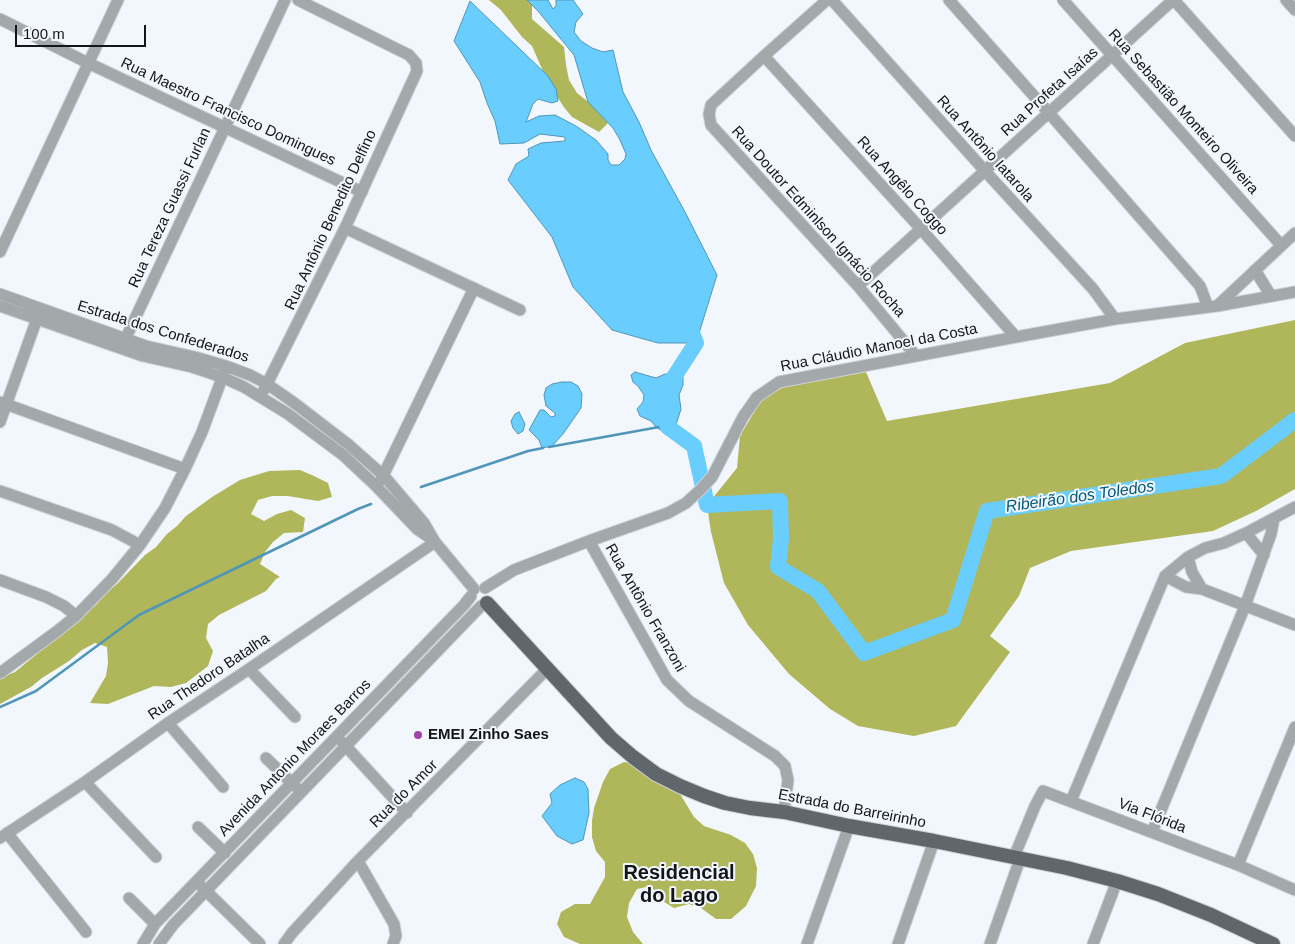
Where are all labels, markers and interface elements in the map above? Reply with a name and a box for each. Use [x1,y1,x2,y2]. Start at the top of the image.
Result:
scale bar [18,15,149,47]
text: 100 m [23,25,65,42]
street label: Rua Sebastião Monteiro Oliveira [1104,26,1262,198]
street label: Rua Profeta Isaías [998,44,1102,140]
street label: Rua Maestro Francisco Domingues [118,54,338,170]
street label: Rua Antônio Iatarola [933,92,1037,206]
street label: Rua Doutor Edminlson Ignácio Rocha [727,123,909,321]
street label: Rua Tereza Guassi Furlan [125,125,215,291]
street label: Rua Antônio Benedito Delfino [281,127,381,313]
street label: Rua Angêlo Coggo [853,133,951,239]
street label: Estrada dos Confederados [75,297,251,367]
street label: Rua Cláudio Manoel da Costa [779,320,979,376]
water label: Ribeirão dos Toledos [1005,477,1155,517]
street label: Rua Antônio Franzoni [601,541,689,675]
street label: Rua Thedoro Batalha [145,630,273,724]
street label: Avenida Antonio Moraes Barros [215,676,375,840]
place label: EMEI Zinho Saes [428,726,549,744]
marker: EMEI Zinho Saes [412,729,424,741]
street label: Rua do Amor [366,756,442,832]
street label: Estrada do Barreirinho [777,786,927,832]
street label: Via Flórida [1115,795,1189,837]
district label: Residencial do Lago [623,861,735,908]

